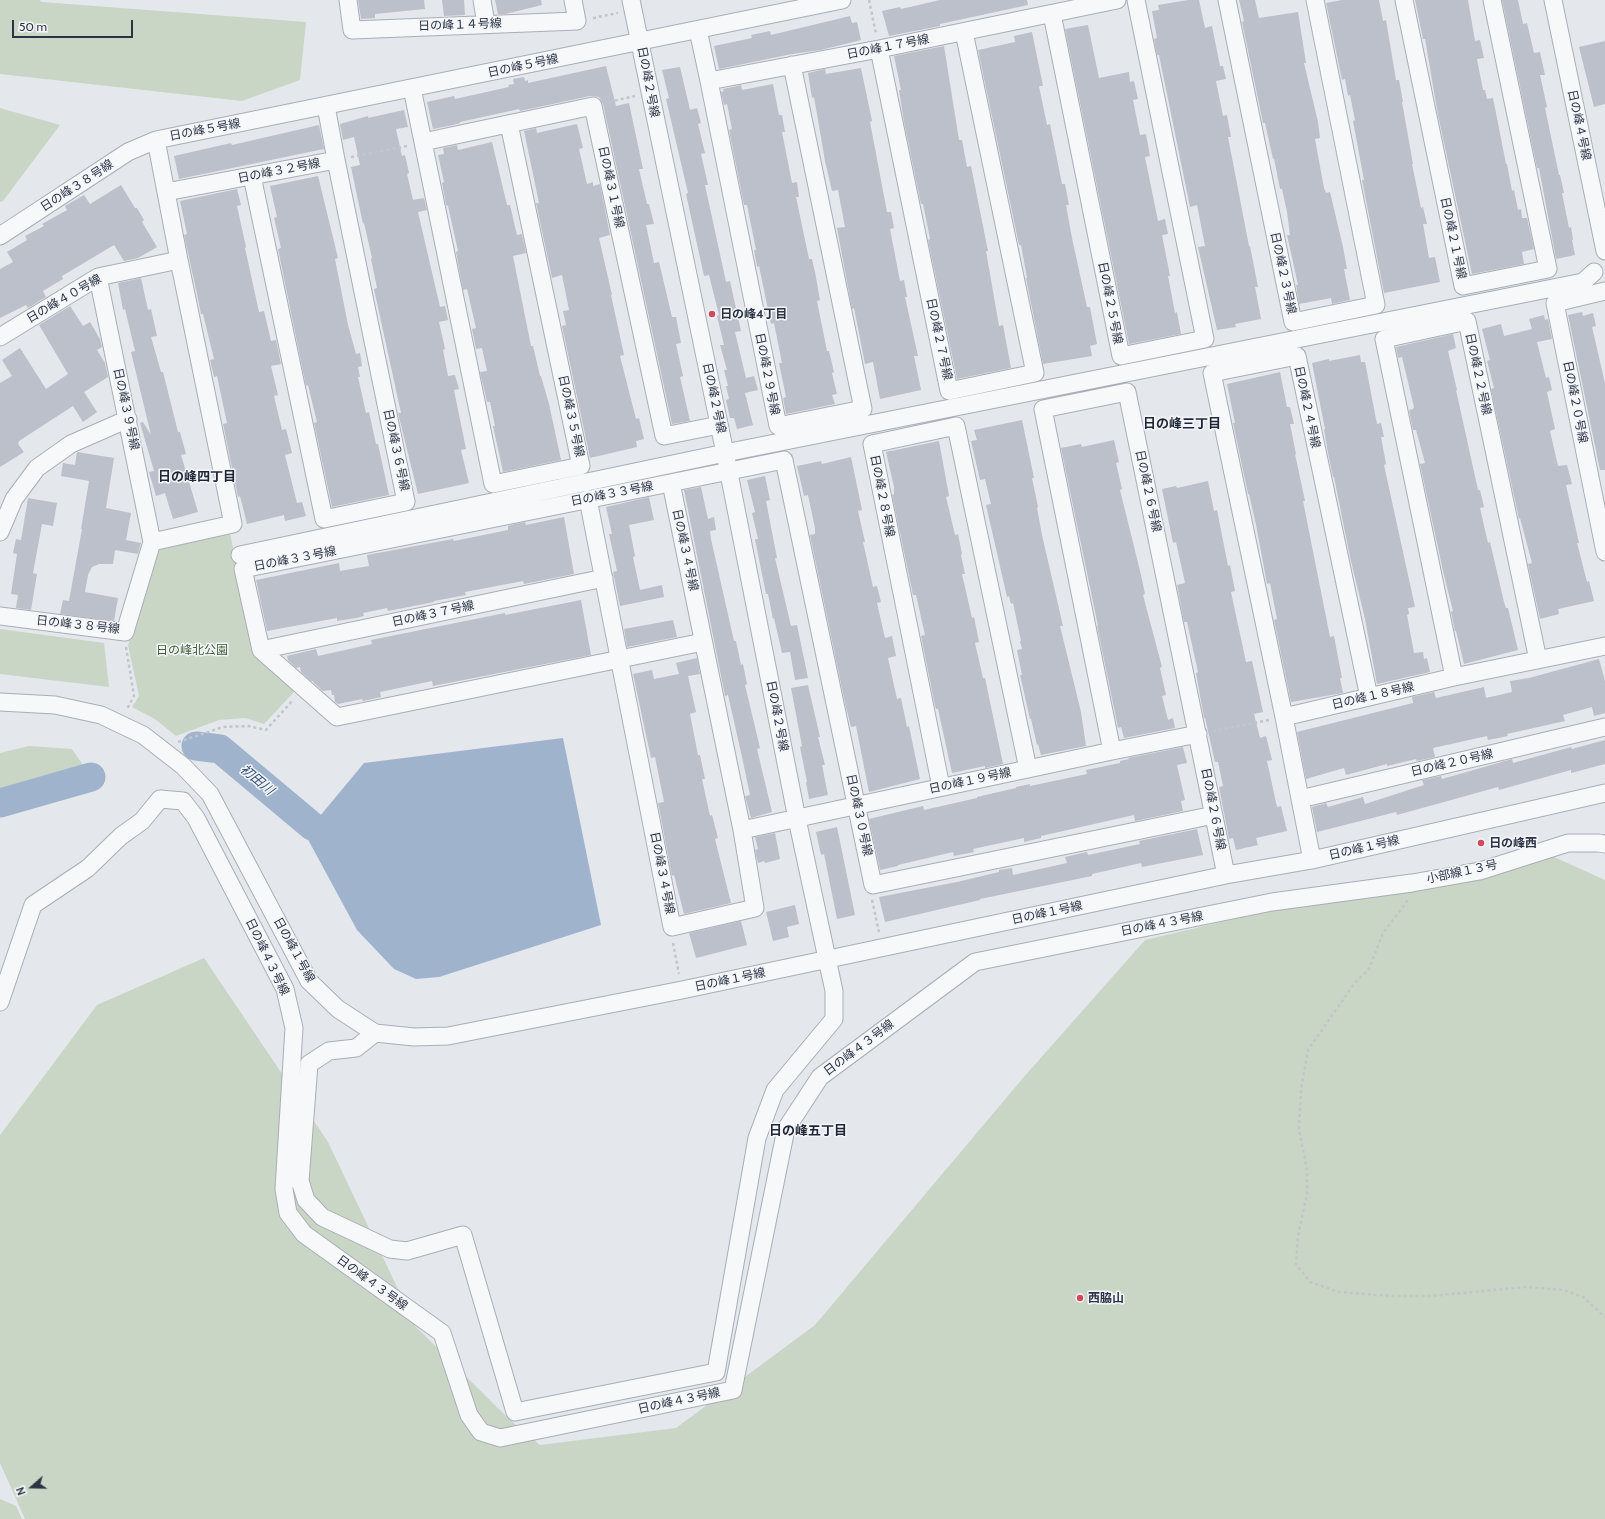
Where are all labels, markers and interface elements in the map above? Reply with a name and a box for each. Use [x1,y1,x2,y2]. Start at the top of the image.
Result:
scale bar [14,12,135,38]
street label: 日の峰１４号線 [418,16,502,34]
text: 50 m [19,19,47,34]
street label: 日の峰１７号線 [845,32,931,62]
street label: 日の峰２号線 [634,45,662,119]
street label: 日の峰５号線 [486,51,560,81]
street label: 日の峰４号線 [1564,88,1594,162]
street label: 日の峰５号線 [168,116,242,144]
street label: 日の峰３１号線 [595,144,627,230]
street label: 日の峰３２号線 [236,156,322,186]
street label: 日の峰３８号線 [38,157,116,215]
street label: 日の峰２１号線 [1437,195,1469,281]
street label: 日の峰２３号線 [1267,230,1299,316]
street label: 日の峰２５号線 [1095,260,1125,346]
street label: 日の峰４０号線 [24,272,104,326]
street label: 日の峰２７号線 [923,296,955,382]
place label: 日の峰4丁目 [720,307,787,321]
marker: 日の峰4丁目 [707,309,717,319]
street label: 日の峰２９号線 [752,331,782,417]
street label: 日の峰２２号線 [1462,331,1494,417]
street label: 日の峰２０号線 [1560,359,1590,445]
street label: 日の峰２号線 [699,361,729,435]
street label: 日の峰２４号線 [1291,364,1323,450]
street label: 日の峰３９号線 [110,366,142,452]
street label: 日の峰３５号線 [555,373,587,459]
street label: 日の峰３６号線 [380,407,412,493]
district label: 日の峰三丁目 [1143,416,1221,432]
street label: 日の峰２６号線 [1132,448,1164,534]
street label: 日の峰２８号線 [867,453,897,539]
district label: 日の峰四丁目 [158,469,236,485]
street label: 日の峰３３号線 [569,479,655,509]
street label: 日の峰３４号線 [669,507,701,593]
street label: 日の峰３３号線 [252,544,338,574]
street label: 日の峰３７号線 [390,598,476,630]
street label: 日の峰３８号線 [35,613,121,637]
park label: 日の峰北公園 [156,643,228,657]
street label: 日の峰２号線 [763,679,791,753]
street label: 日の峰１８号線 [1330,680,1416,712]
street label: 日の峰２０号線 [1409,747,1495,779]
water label: 初田川 [237,761,277,799]
street label: 日の峰１９号線 [927,765,1013,797]
street label: 日の峰２６号線 [1198,766,1228,852]
street label: 日の峰３０号線 [843,772,875,858]
street label: 日の峰３４号線 [647,830,677,916]
street label: 日の峰１号線 [1327,833,1401,863]
place label: 日の峰西 [1489,836,1537,850]
marker: 日の峰西 [1476,838,1486,848]
street label: 小部線１３号 [1425,857,1499,887]
street label: 日の峰１号線 [1010,898,1084,928]
street label: 日の峰４３号線 [1119,909,1205,939]
street label: 日の峰１号線 [270,915,318,985]
street label: 日の峰４３号線 [242,916,292,998]
street label: 日の峰１号線 [693,965,767,995]
street label: 日の峰４３号線 [821,1017,897,1079]
district label: 日の峰五丁目 [769,1123,847,1139]
street label: 日の峰４３号線 [334,1252,410,1314]
place label: 西脇山 [1088,1291,1124,1305]
marker: 西脇山 [1075,1293,1085,1303]
street label: 日の峰４３号線 [636,1385,722,1417]
north arrow [12,1467,52,1507]
text: N [13,1485,29,1497]

